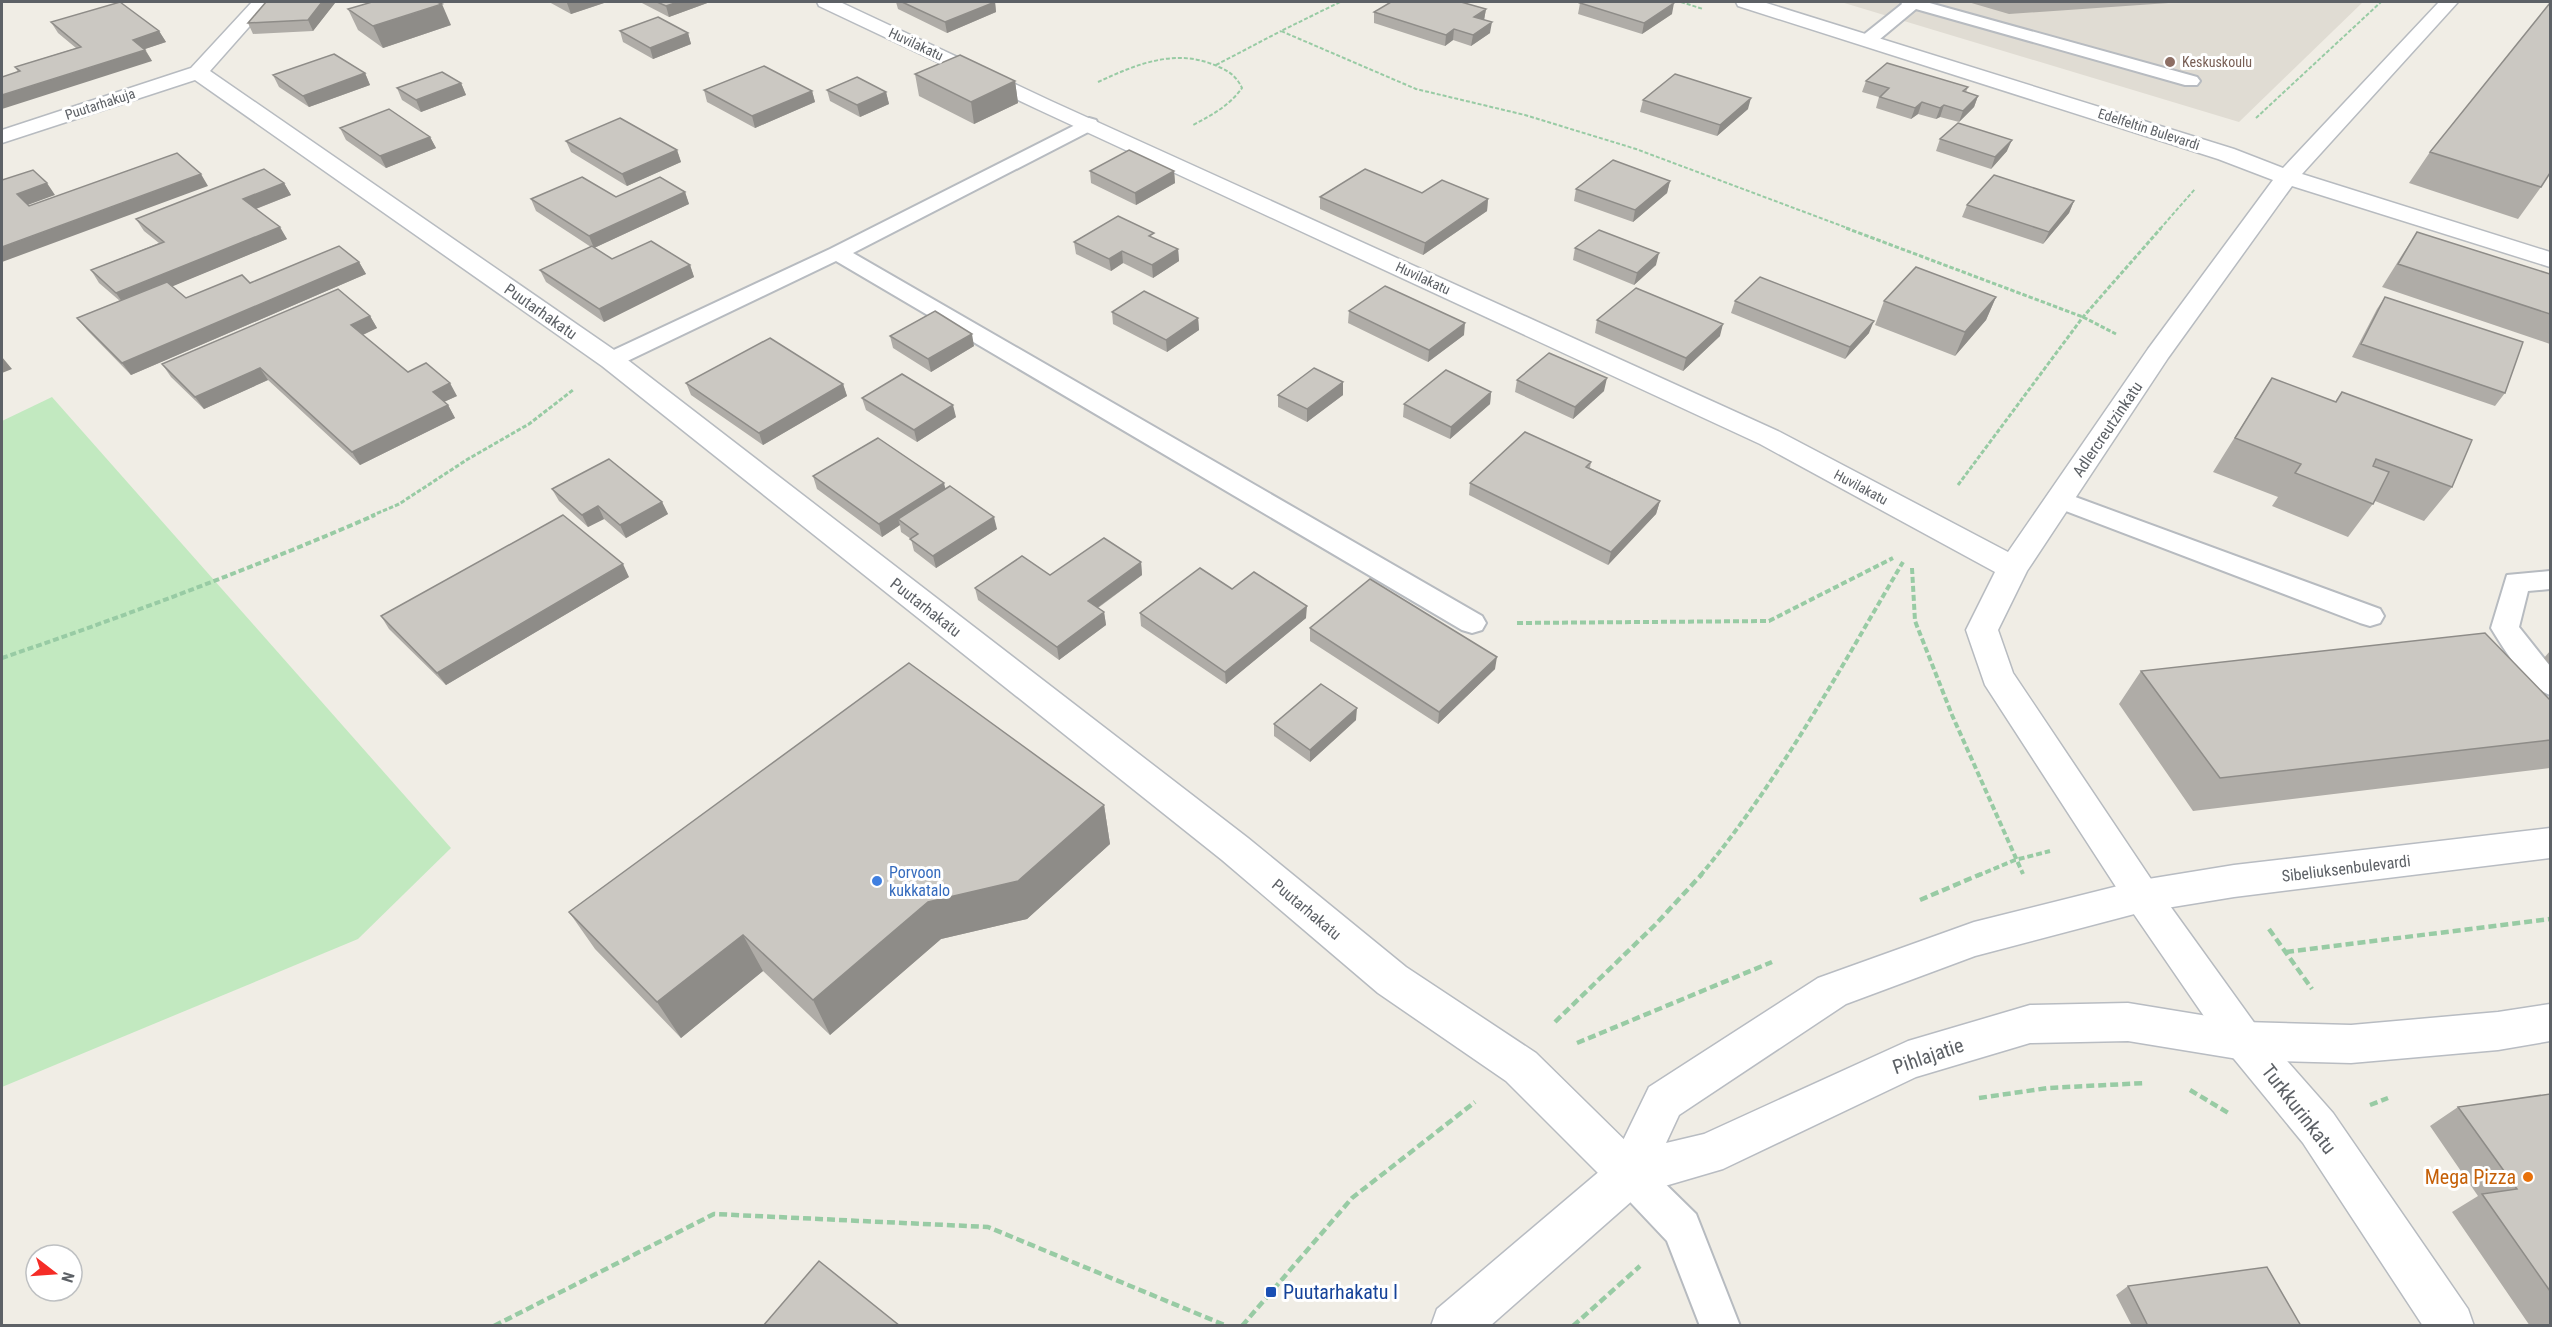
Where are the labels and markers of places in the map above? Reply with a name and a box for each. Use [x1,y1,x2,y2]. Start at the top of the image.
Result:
place label: Keskuskoulu [2182,54,2252,70]
marker: Keskuskoulu [2163,55,2177,69]
place label: Porvoon kukkatalo [889,863,950,900]
marker: Porvoon kukkatalo [870,874,884,888]
place label: Mega Pizza [2425,1165,2516,1189]
marker: Mega Pizza [2521,1170,2535,1184]
place label: Puutarhakatu I [1283,1280,1398,1304]
marker: Puutarhakatu I [1264,1285,1278,1299]

